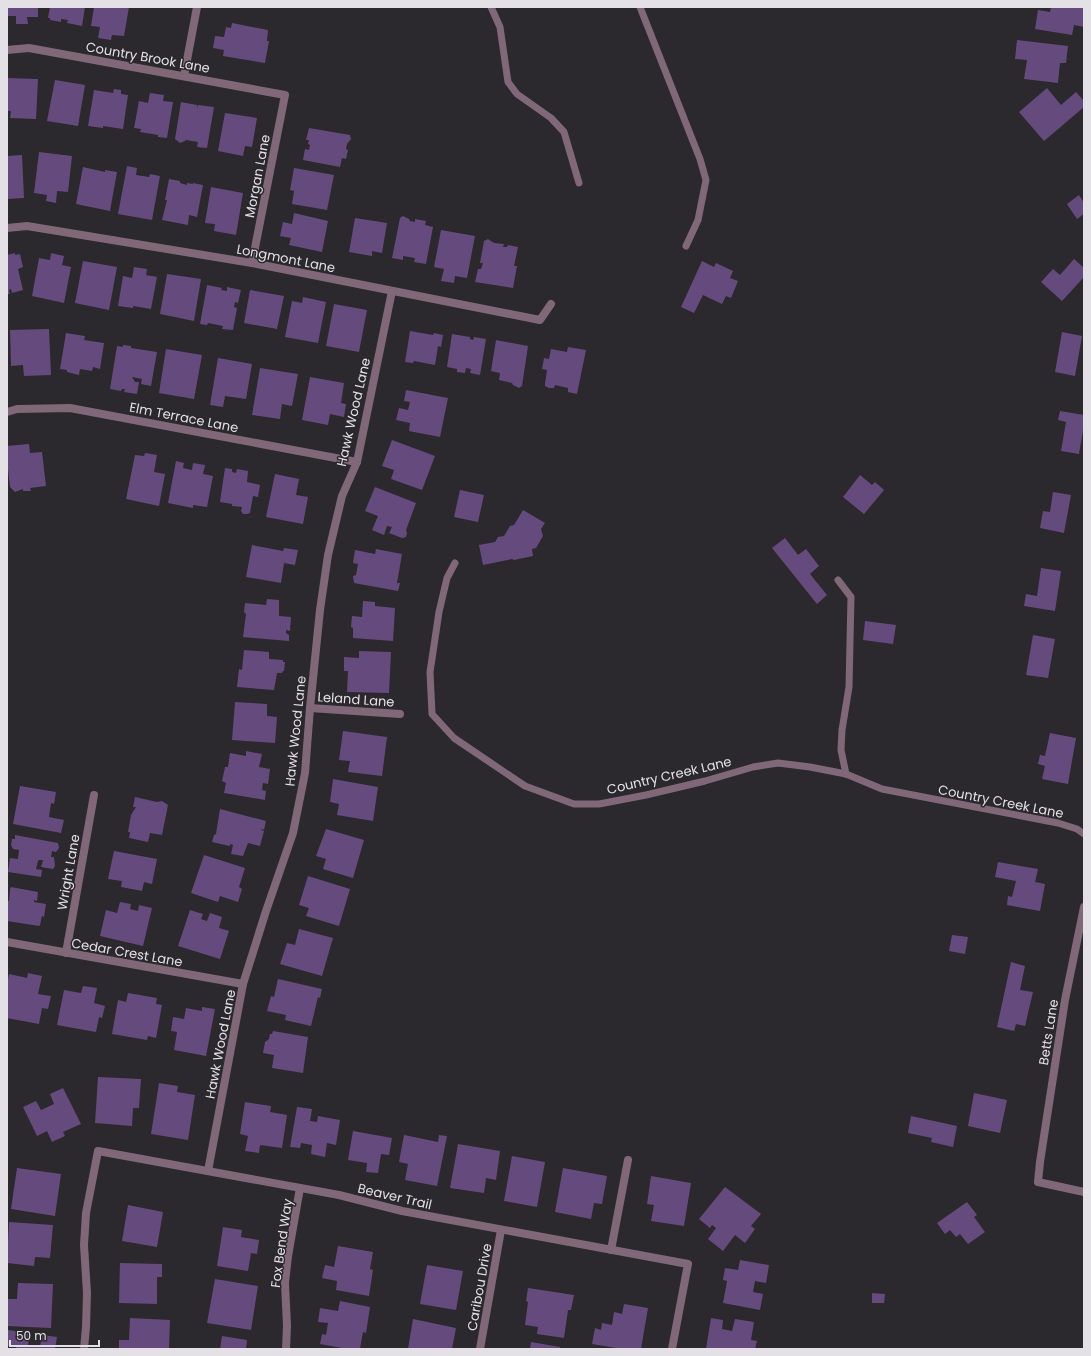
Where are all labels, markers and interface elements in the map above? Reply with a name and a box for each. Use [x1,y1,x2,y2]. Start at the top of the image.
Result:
street label: Country Brook Lane [84,37,211,78]
street label: Morgan Lane [240,133,275,219]
street label: Longmont Lane [235,240,337,277]
street label: Hawk Wood Lane [332,356,375,468]
street label: Elm Terrace Lane [128,398,240,437]
street label: Hawk Wood Lane [280,675,311,787]
street label: Leland Lane [317,687,395,712]
street label: Country Creek Lane [605,752,733,799]
street label: Country Creek Lane [937,780,1065,823]
street label: Wright Lane [52,833,85,912]
street label: Cedar Crest Lane [70,933,184,972]
street label: Hawk Wood Lane [201,988,240,1100]
street label: Betts Lane [1034,998,1063,1066]
street label: Beaver Trail [356,1179,434,1214]
street label: Fox Bend Way [266,1197,297,1289]
street label: Caribou Drive [462,1242,497,1332]
scale bar [10,1322,99,1348]
text: 50 m [16,1327,47,1344]

